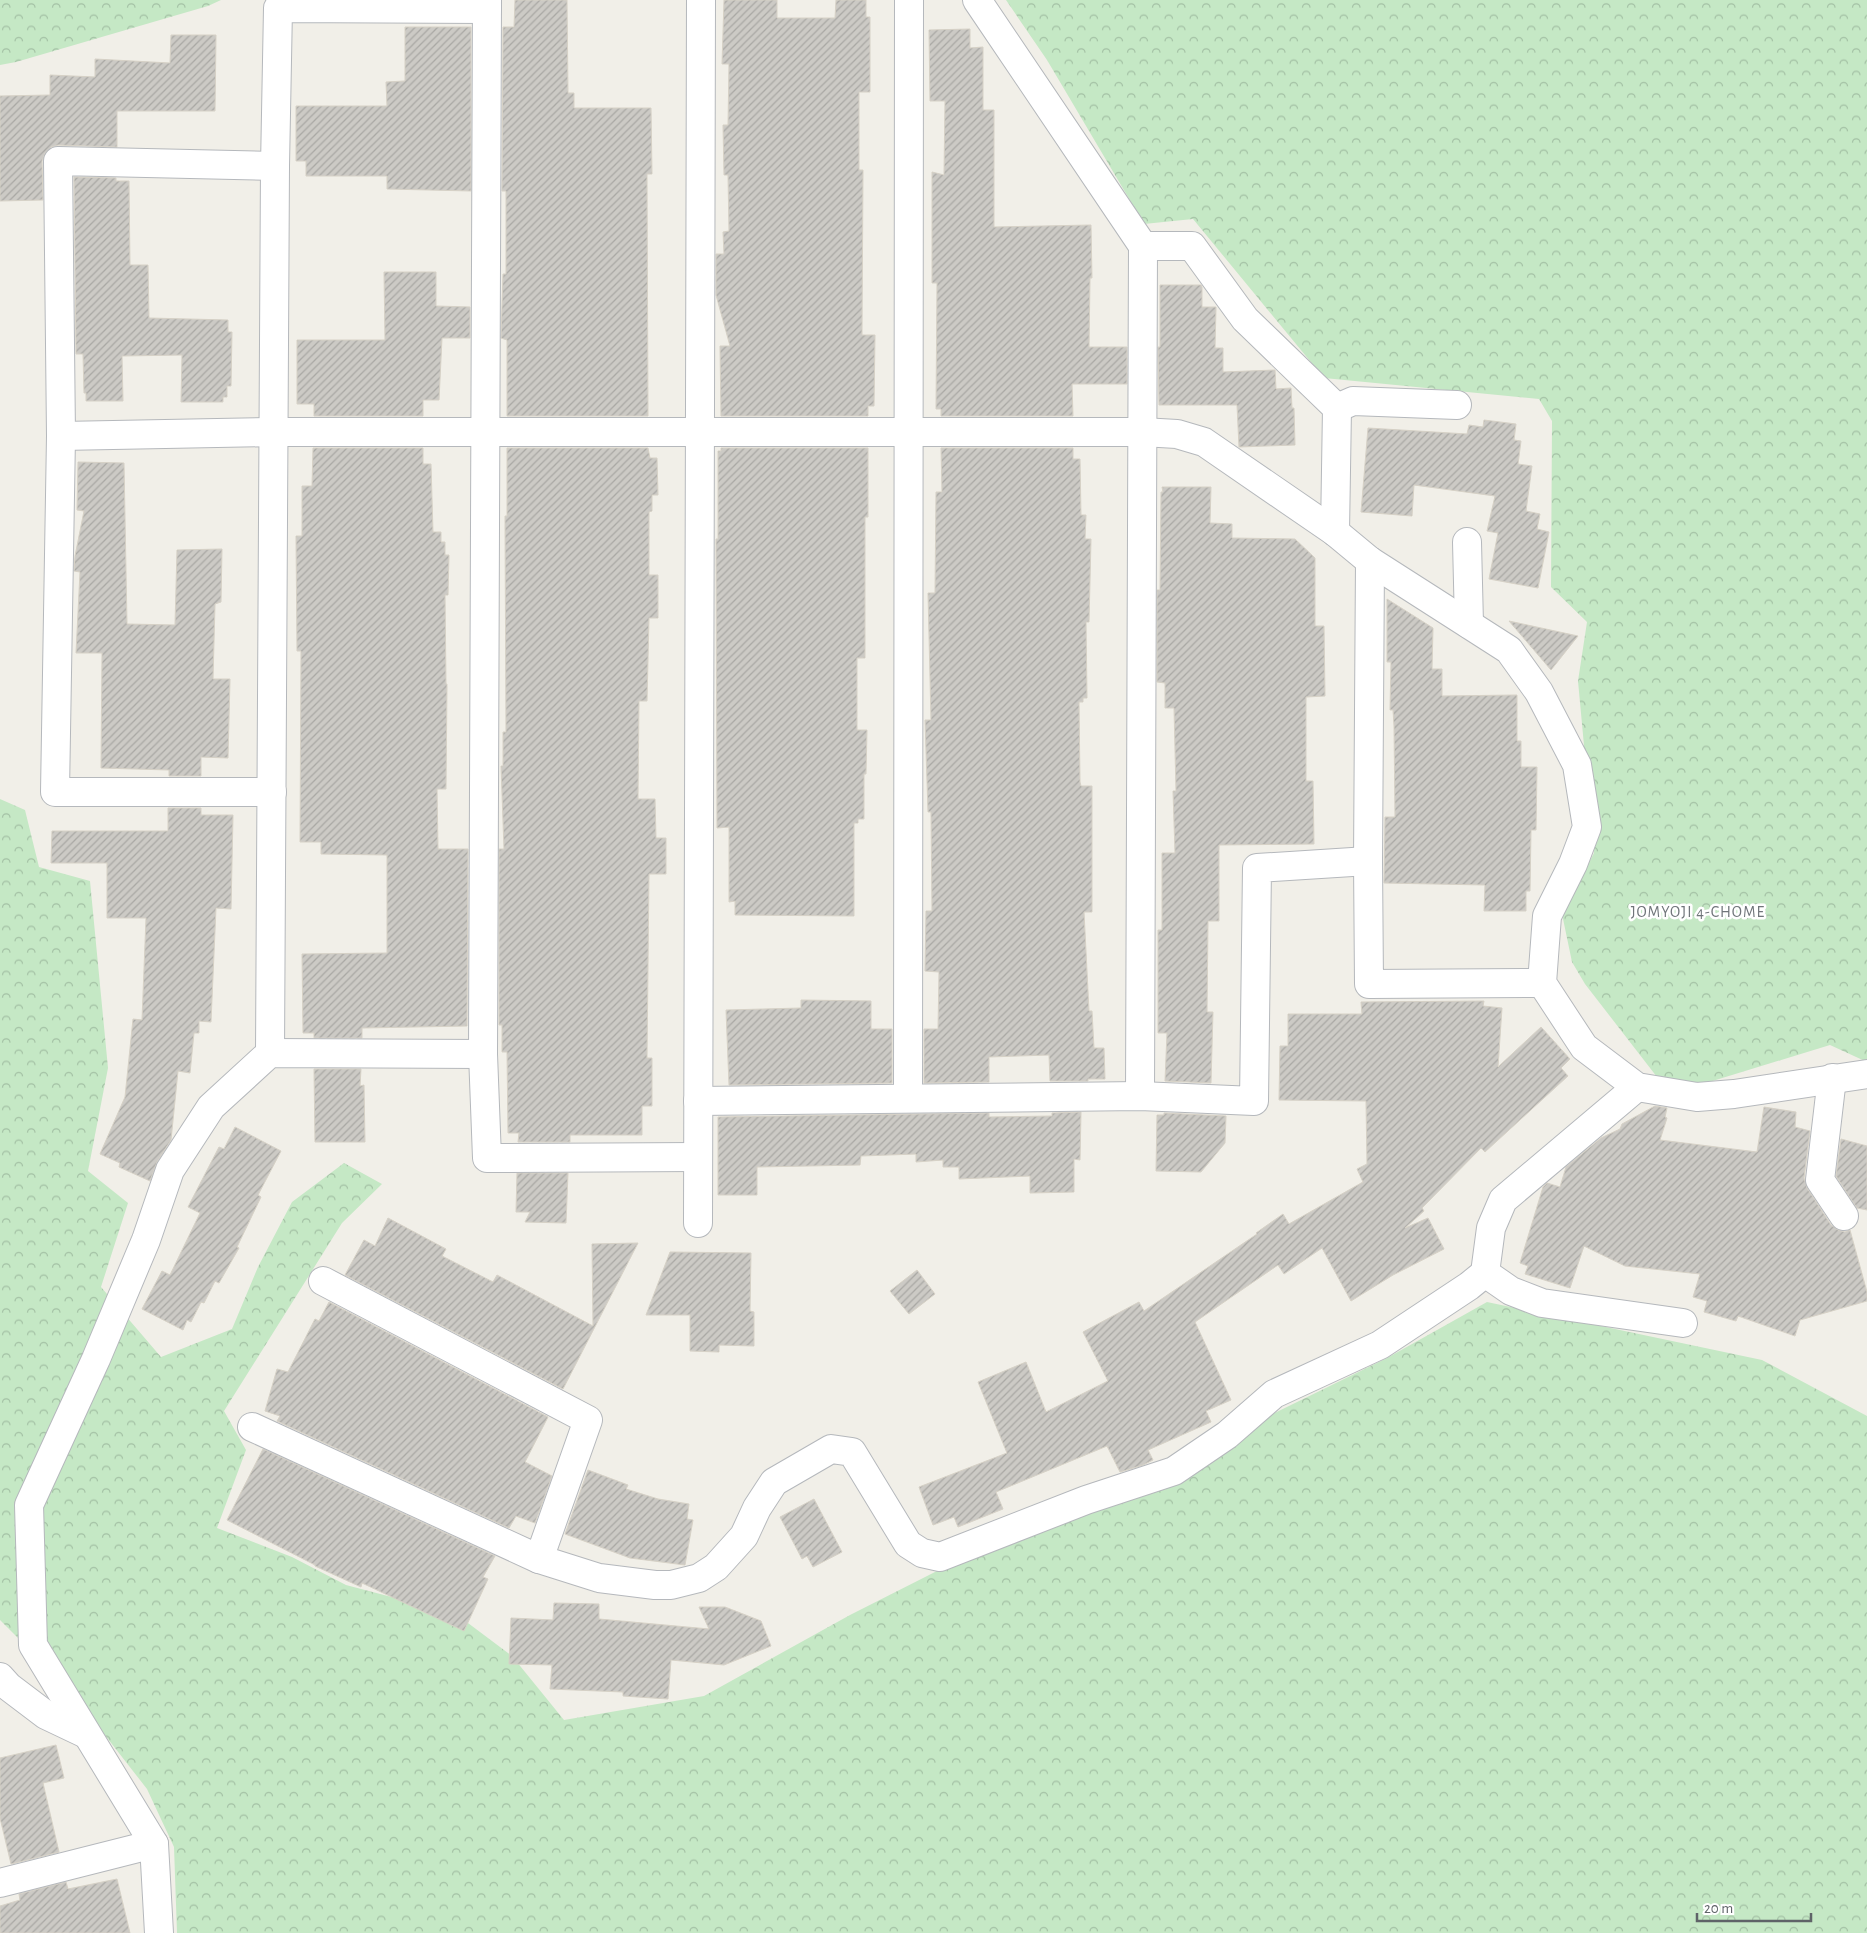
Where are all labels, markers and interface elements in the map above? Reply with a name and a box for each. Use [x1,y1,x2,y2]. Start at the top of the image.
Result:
district label: JOMYOJI 4-CHOME [1631,904,1765,920]
scale bar [1697,1890,1811,1922]
text: 20 m [1704,1901,1733,1916]

